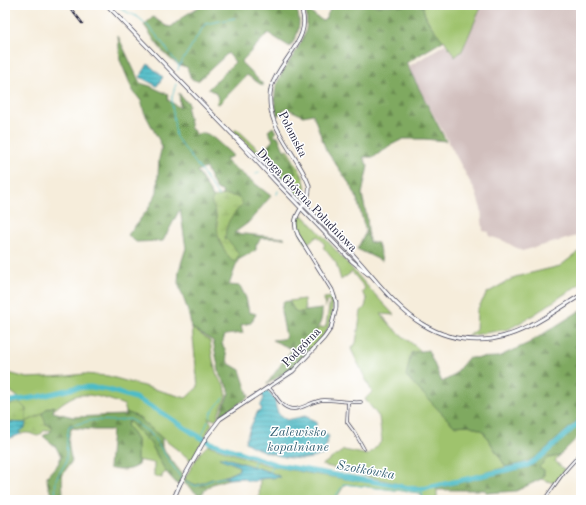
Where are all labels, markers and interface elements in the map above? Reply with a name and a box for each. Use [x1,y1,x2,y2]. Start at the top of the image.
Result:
street label: Połomska [275,110,309,159]
street label: Droga Główna Południowa [254,147,359,255]
street label: Podgórna [280,326,323,370]
water label: Zalewisko kopalniane [267,426,329,454]
water label: Szotkówka [336,459,396,482]

